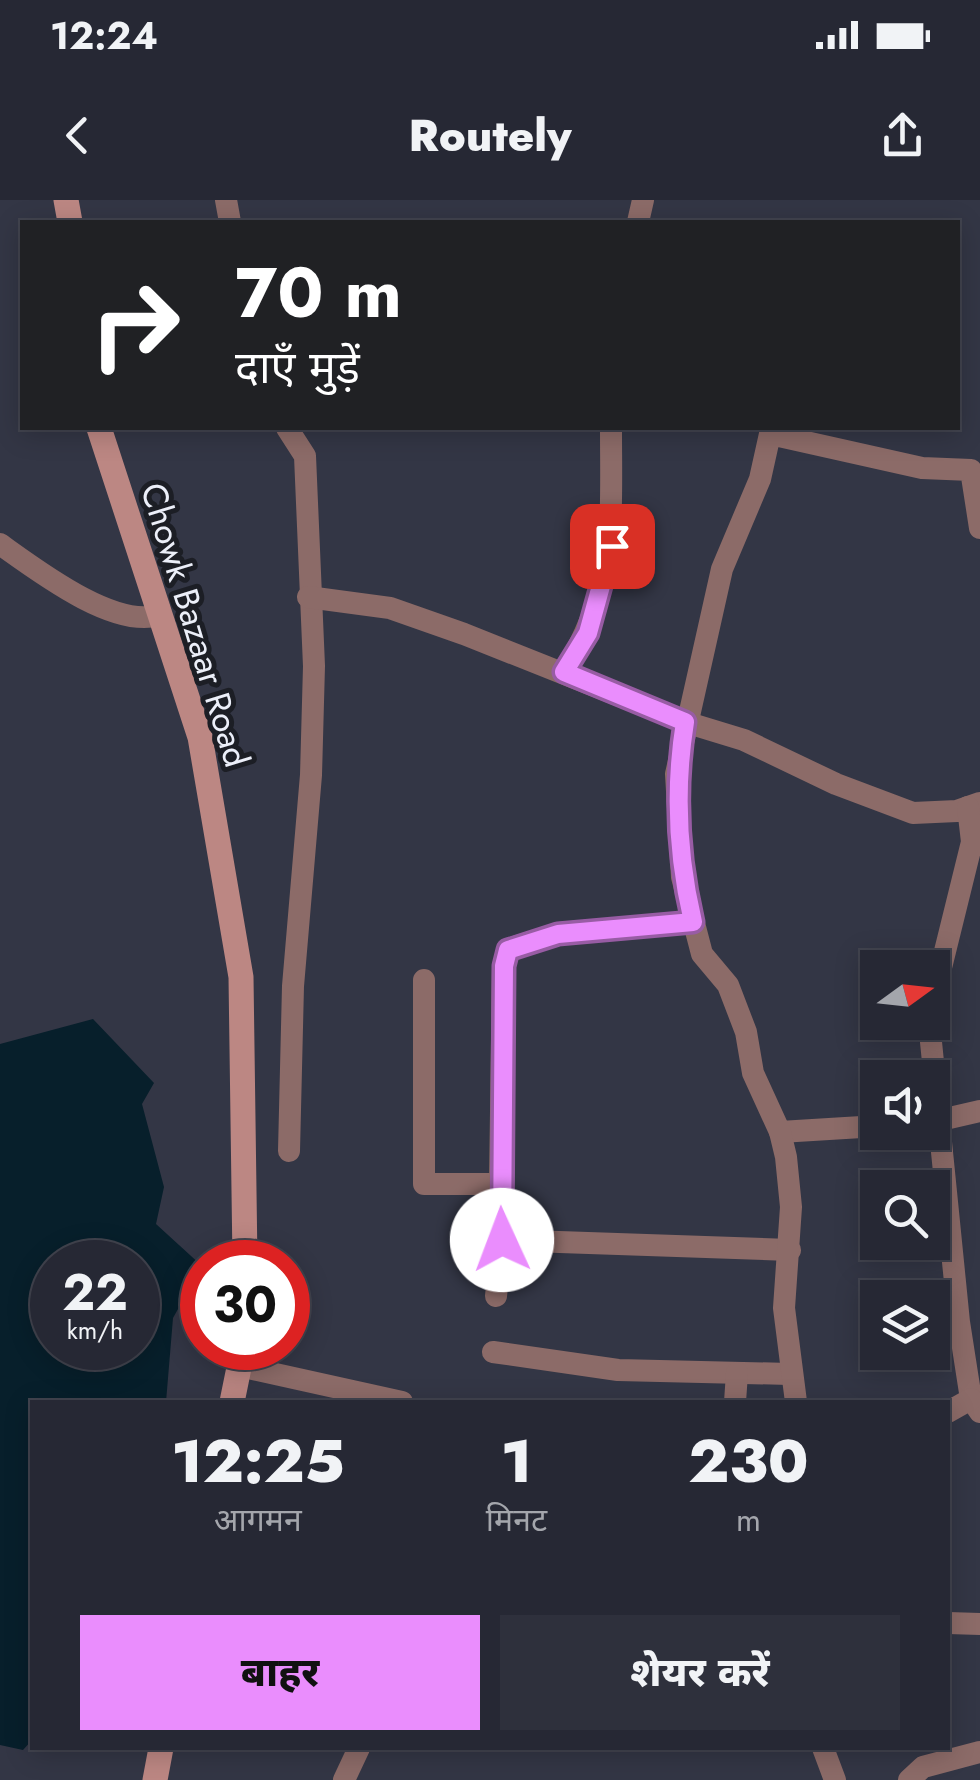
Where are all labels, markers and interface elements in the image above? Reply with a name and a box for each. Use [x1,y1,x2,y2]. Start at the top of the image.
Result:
text: 12:24 [50,8,158,63]
text: Routely [408,103,572,168]
icon: back [50,108,105,163]
icon: share [875,108,930,163]
text: 70 m [235,242,402,343]
icon: right [70,260,200,390]
text: दाएँ मुड़ें [235,335,360,400]
street label: Chowk Bazaar Road [128,477,262,773]
pin [570,504,655,589]
icon: arrive [585,519,640,574]
north arrow [860,950,950,1040]
map controls [860,950,950,1370]
button: sound [860,1060,950,1150]
button: search [860,1170,950,1260]
position arrow [450,1188,554,1292]
speed limit sign: 30 [180,1240,310,1370]
text: 22 [62,1256,128,1329]
button: layers [860,1280,950,1370]
text: km/h [67,1312,123,1348]
text: 12:25 [171,1418,345,1505]
text: 1 [501,1418,532,1505]
text: 230 [688,1418,809,1505]
text: आगमन [214,1497,302,1543]
text: मिनट [486,1497,547,1543]
text: m [736,1497,761,1543]
button: बाहर [80,1615,480,1730]
button: शेयर करें [500,1615,900,1730]

